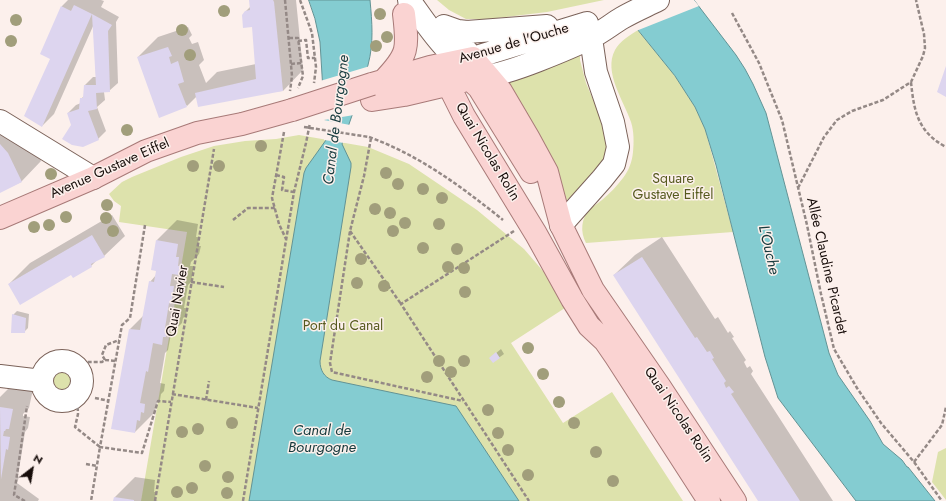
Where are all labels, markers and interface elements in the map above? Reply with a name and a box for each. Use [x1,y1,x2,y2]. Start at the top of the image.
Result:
street label: Avenue de l'Ouche [457,20,571,68]
water label: Canal de Bourgogne [320,54,354,186]
street label: Quai Nicolas Rolin [451,100,523,204]
street label: Avenue Gustave Eiffel [48,135,172,203]
park label: Square Gustave Eiffel [632,172,714,204]
street label: Allée Claudine Picardet [802,196,850,336]
water label: L'Ouche [754,224,782,276]
street label: Quai Navier [163,264,193,338]
park label: Port du Canal [303,319,383,335]
street label: Quai Nicolas Rolin [640,364,716,466]
water label: Canal de Bourgogne [288,422,356,457]
north arrow [12,449,52,489]
text: N [30,450,46,468]

